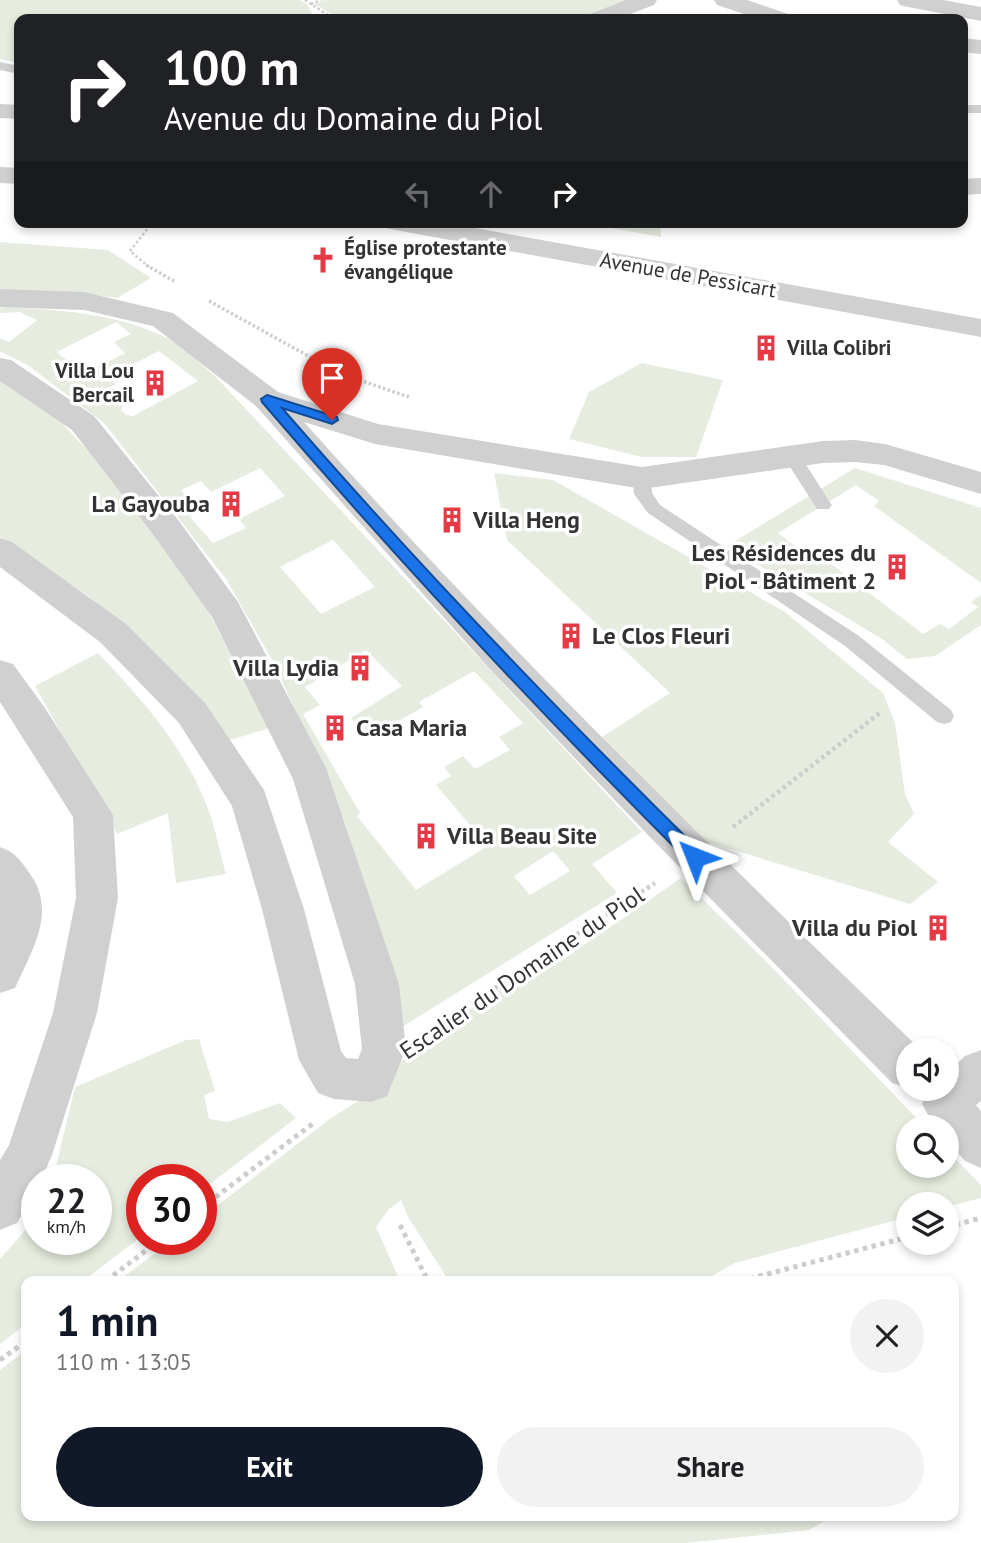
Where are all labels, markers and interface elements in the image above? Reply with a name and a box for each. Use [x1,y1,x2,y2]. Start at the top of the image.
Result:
text: 100 m [164,35,299,99]
icon: right [49,42,140,133]
text: Avenue du Domaine du Piol [164,97,542,139]
icon: left [399,175,437,213]
icon: ahead [472,175,510,213]
icon: right [545,175,583,213]
place label: Église protestante évangélique [344,234,507,285]
church icon: Église protestante évangélique [308,245,338,275]
street label: Avenue de Pessicart [598,246,778,303]
building icon: Villa Colibri [751,333,781,363]
place label: Villa Colibri [786,334,891,361]
pin [302,348,362,420]
place label: Villa Lou Bercail [54,357,135,408]
icon: arrive [313,359,351,397]
building icon: Villa Lou Bercail [140,368,170,398]
place label: La Gayouba [92,488,210,519]
building icon: La Gayouba [216,489,246,519]
place label: Villa Heng [472,504,580,535]
building icon: Villa Heng [437,505,467,535]
place label: Les Résidences du Piol - Bâtiment 2 [692,537,876,596]
building icon: Les Résidences du Piol - Bâtiment 2 [882,552,912,582]
place label: Le Clos Fleuri [592,620,730,651]
building icon: Le Clos Fleuri [556,621,586,651]
place label: Villa Lydia [232,652,339,683]
building icon: Villa Lydia [345,653,375,683]
place label: Casa Maria [356,712,467,743]
building icon: Casa Maria [320,713,350,743]
place label: Villa Beau Site [446,820,597,851]
position arrow [658,820,732,894]
building icon: Villa Beau Site [411,821,441,851]
street label: Escalier du Domaine du Piol [394,879,650,1066]
place label: Villa du Piol [791,912,918,943]
building icon: Villa du Piol [923,913,953,943]
map controls [896,1038,959,1255]
button: sound [896,1038,959,1101]
button: search [896,1115,959,1178]
speed limit sign: 30 [126,1164,217,1255]
text: 22 [47,1177,86,1223]
button: layers [896,1192,959,1255]
text: km/h [47,1215,86,1238]
text: 1 min [56,1293,158,1348]
button: close [850,1299,924,1373]
text: 110 m · 13:05 [56,1347,192,1376]
button: Exit [56,1427,483,1507]
button: Share [497,1427,924,1507]

